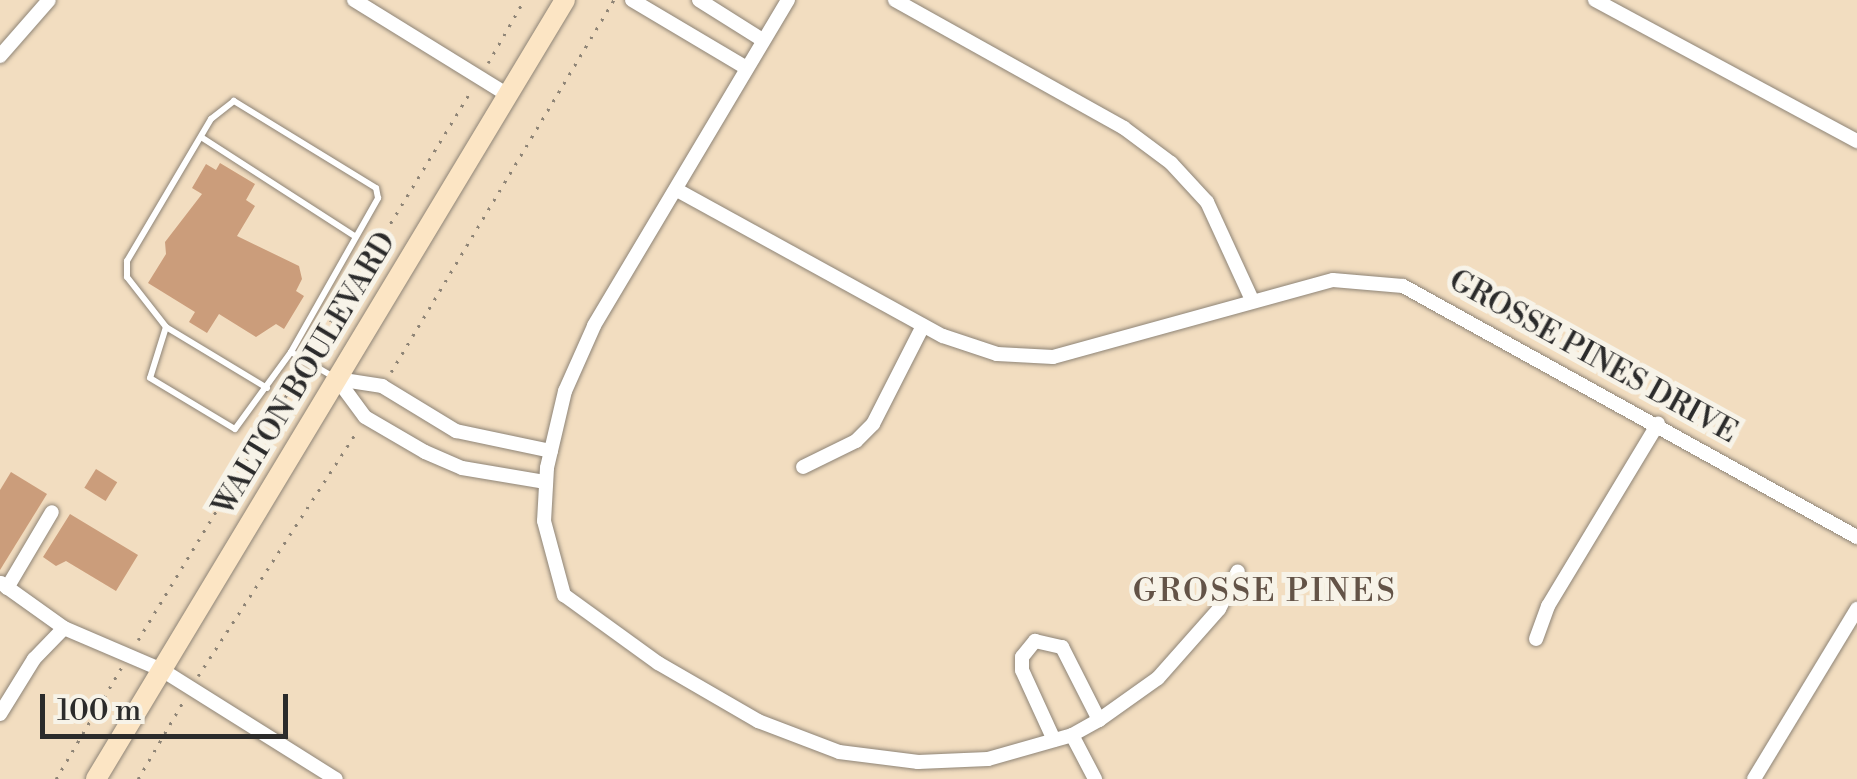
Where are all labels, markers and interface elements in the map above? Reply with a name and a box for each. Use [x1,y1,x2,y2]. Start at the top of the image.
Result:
street label: WALTON BOULEVARD [206,226,404,522]
street label: GROSSE PINES DRIVE [1443,263,1743,451]
district label: GROSSE PINES [1133,572,1397,610]
scale bar [45,674,292,736]
text: 100 m [57,692,141,730]

